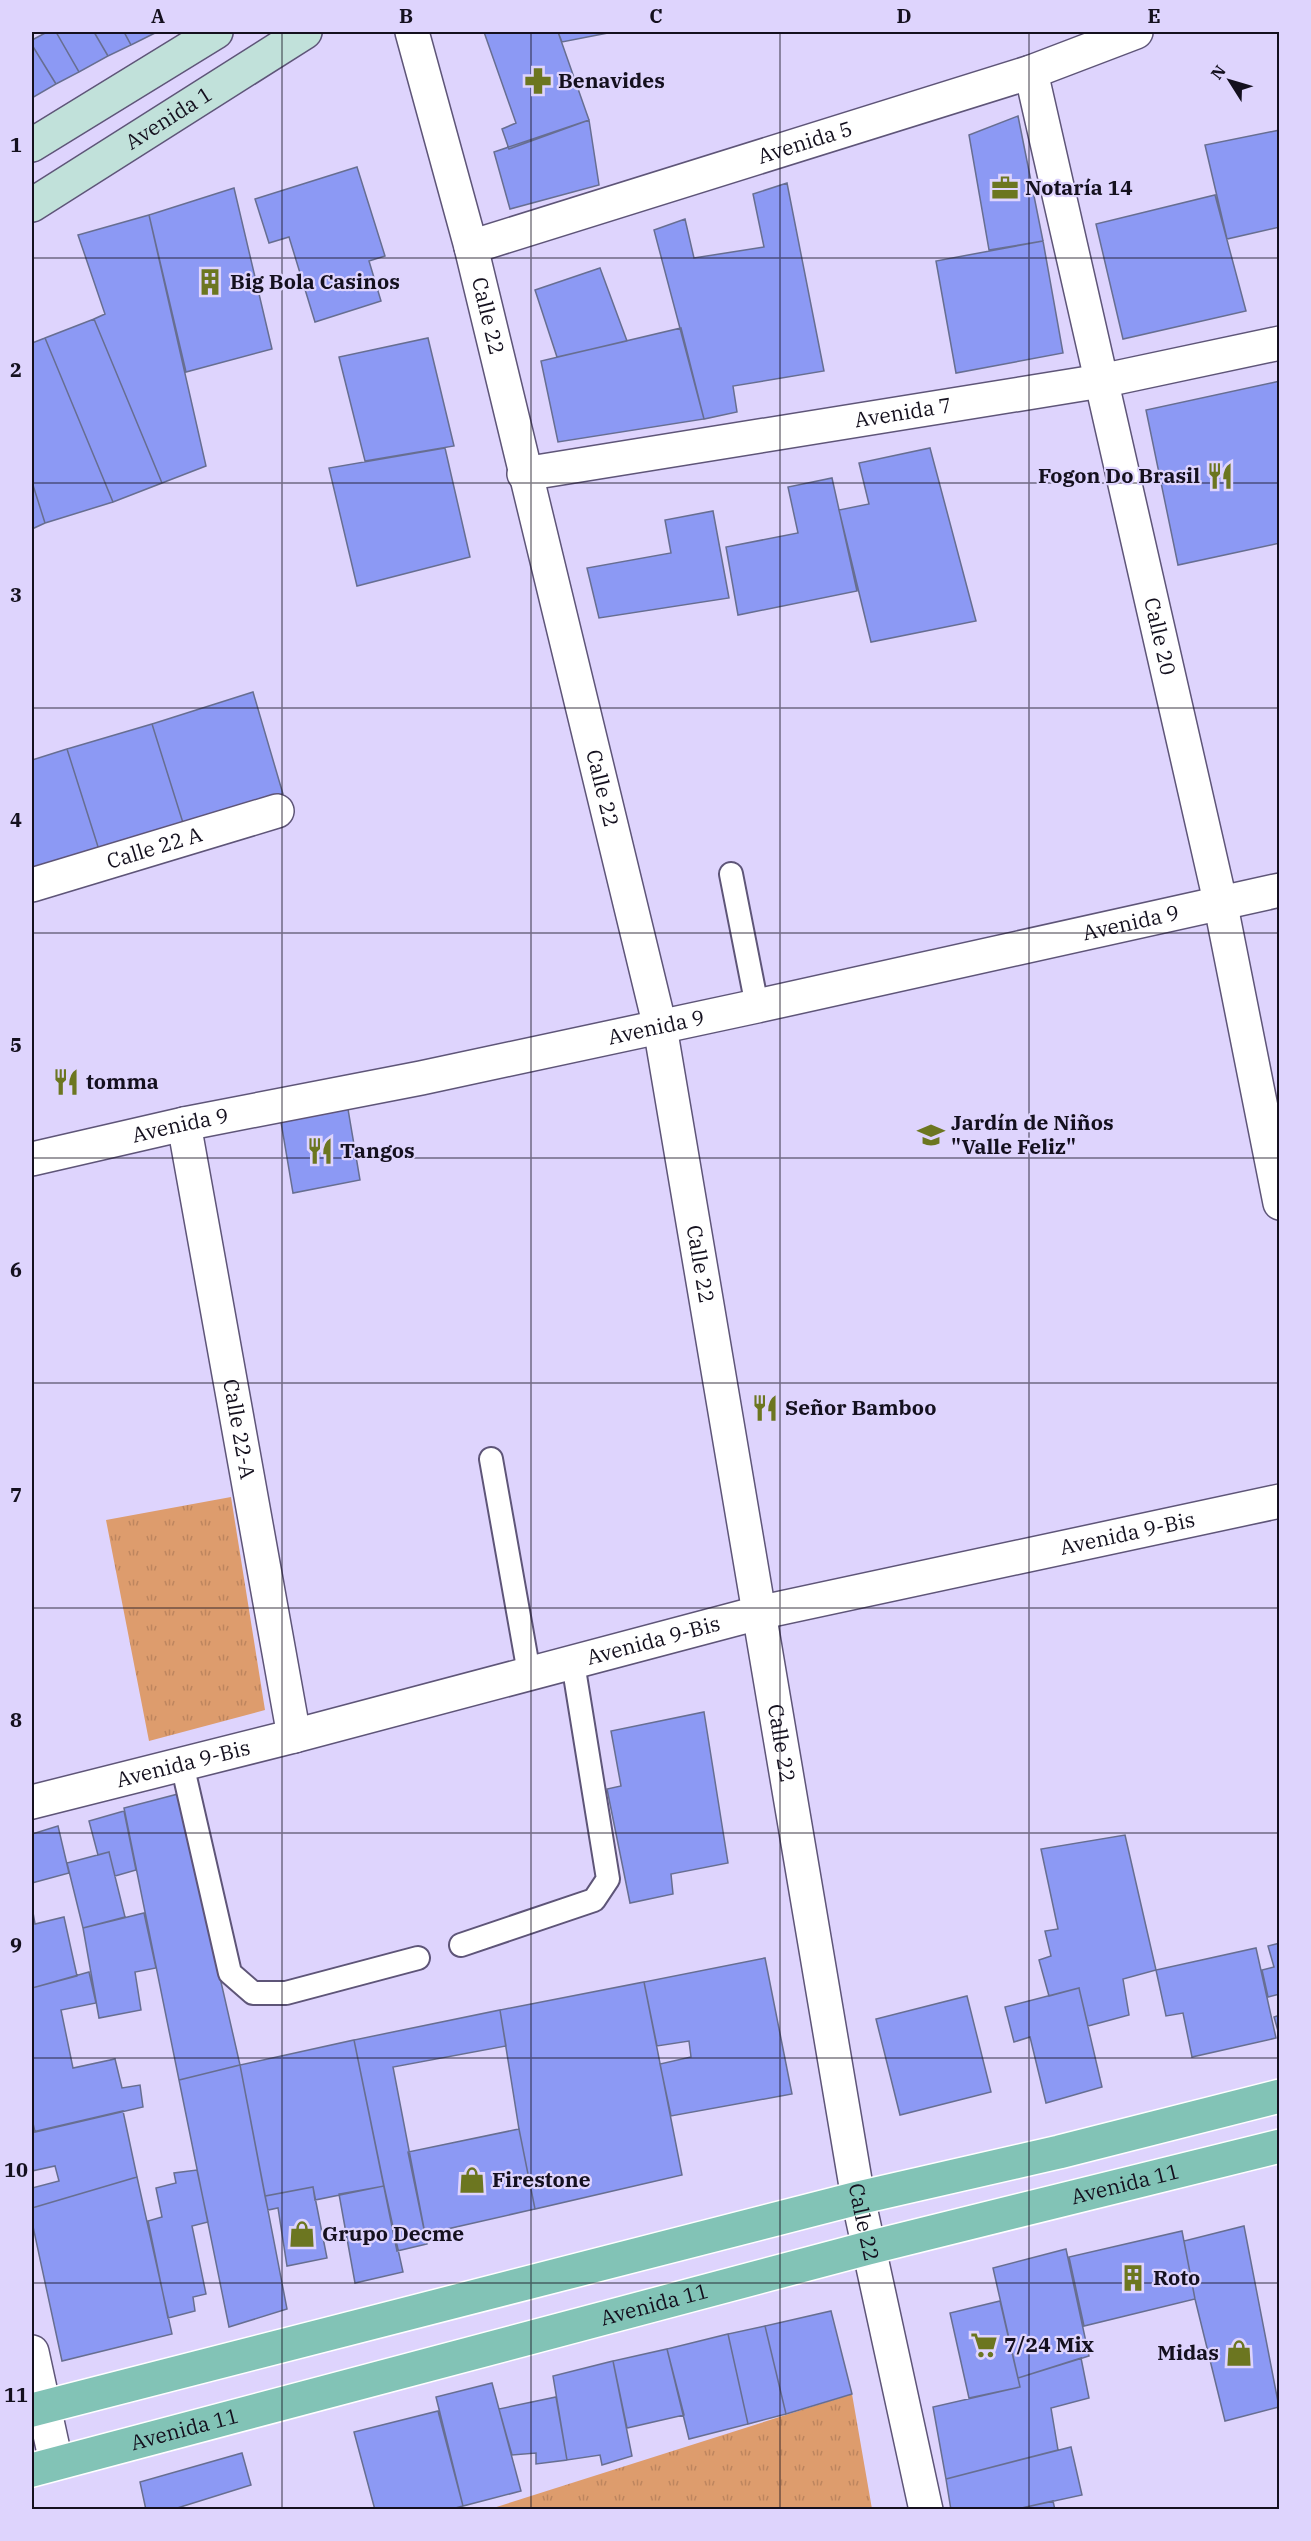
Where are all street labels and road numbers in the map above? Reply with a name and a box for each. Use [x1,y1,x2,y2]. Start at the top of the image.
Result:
street label: Avenida 1 [119,79,217,155]
street label: Avenida 5 [754,114,856,170]
street label: Calle 22 [466,274,512,357]
street label: Avenida 7 [852,390,954,434]
street label: Calle 20 [1138,595,1183,678]
street label: Calle 22 [580,747,626,830]
street label: Calle 22 A [103,819,206,875]
street label: Avenida 9 [1080,898,1182,946]
street label: Avenida 9 [605,1003,707,1051]
street label: Avenida 9 [129,1101,231,1149]
street label: Calle 22 [681,1223,721,1305]
street label: Calle 22-A [217,1377,263,1482]
street label: Avenida 9-Bis [1057,1505,1197,1561]
street label: Avenida 9-Bis [583,1609,723,1671]
street label: Calle 22 [762,1702,802,1784]
street label: Avenida 9-Bis [113,1733,253,1793]
street label: Avenida 11 [1068,2156,1182,2210]
street label: Calle 22 [843,2181,886,2264]
street label: Avenida 11 [597,2276,711,2331]
street label: Avenida 11 [127,2401,241,2456]

